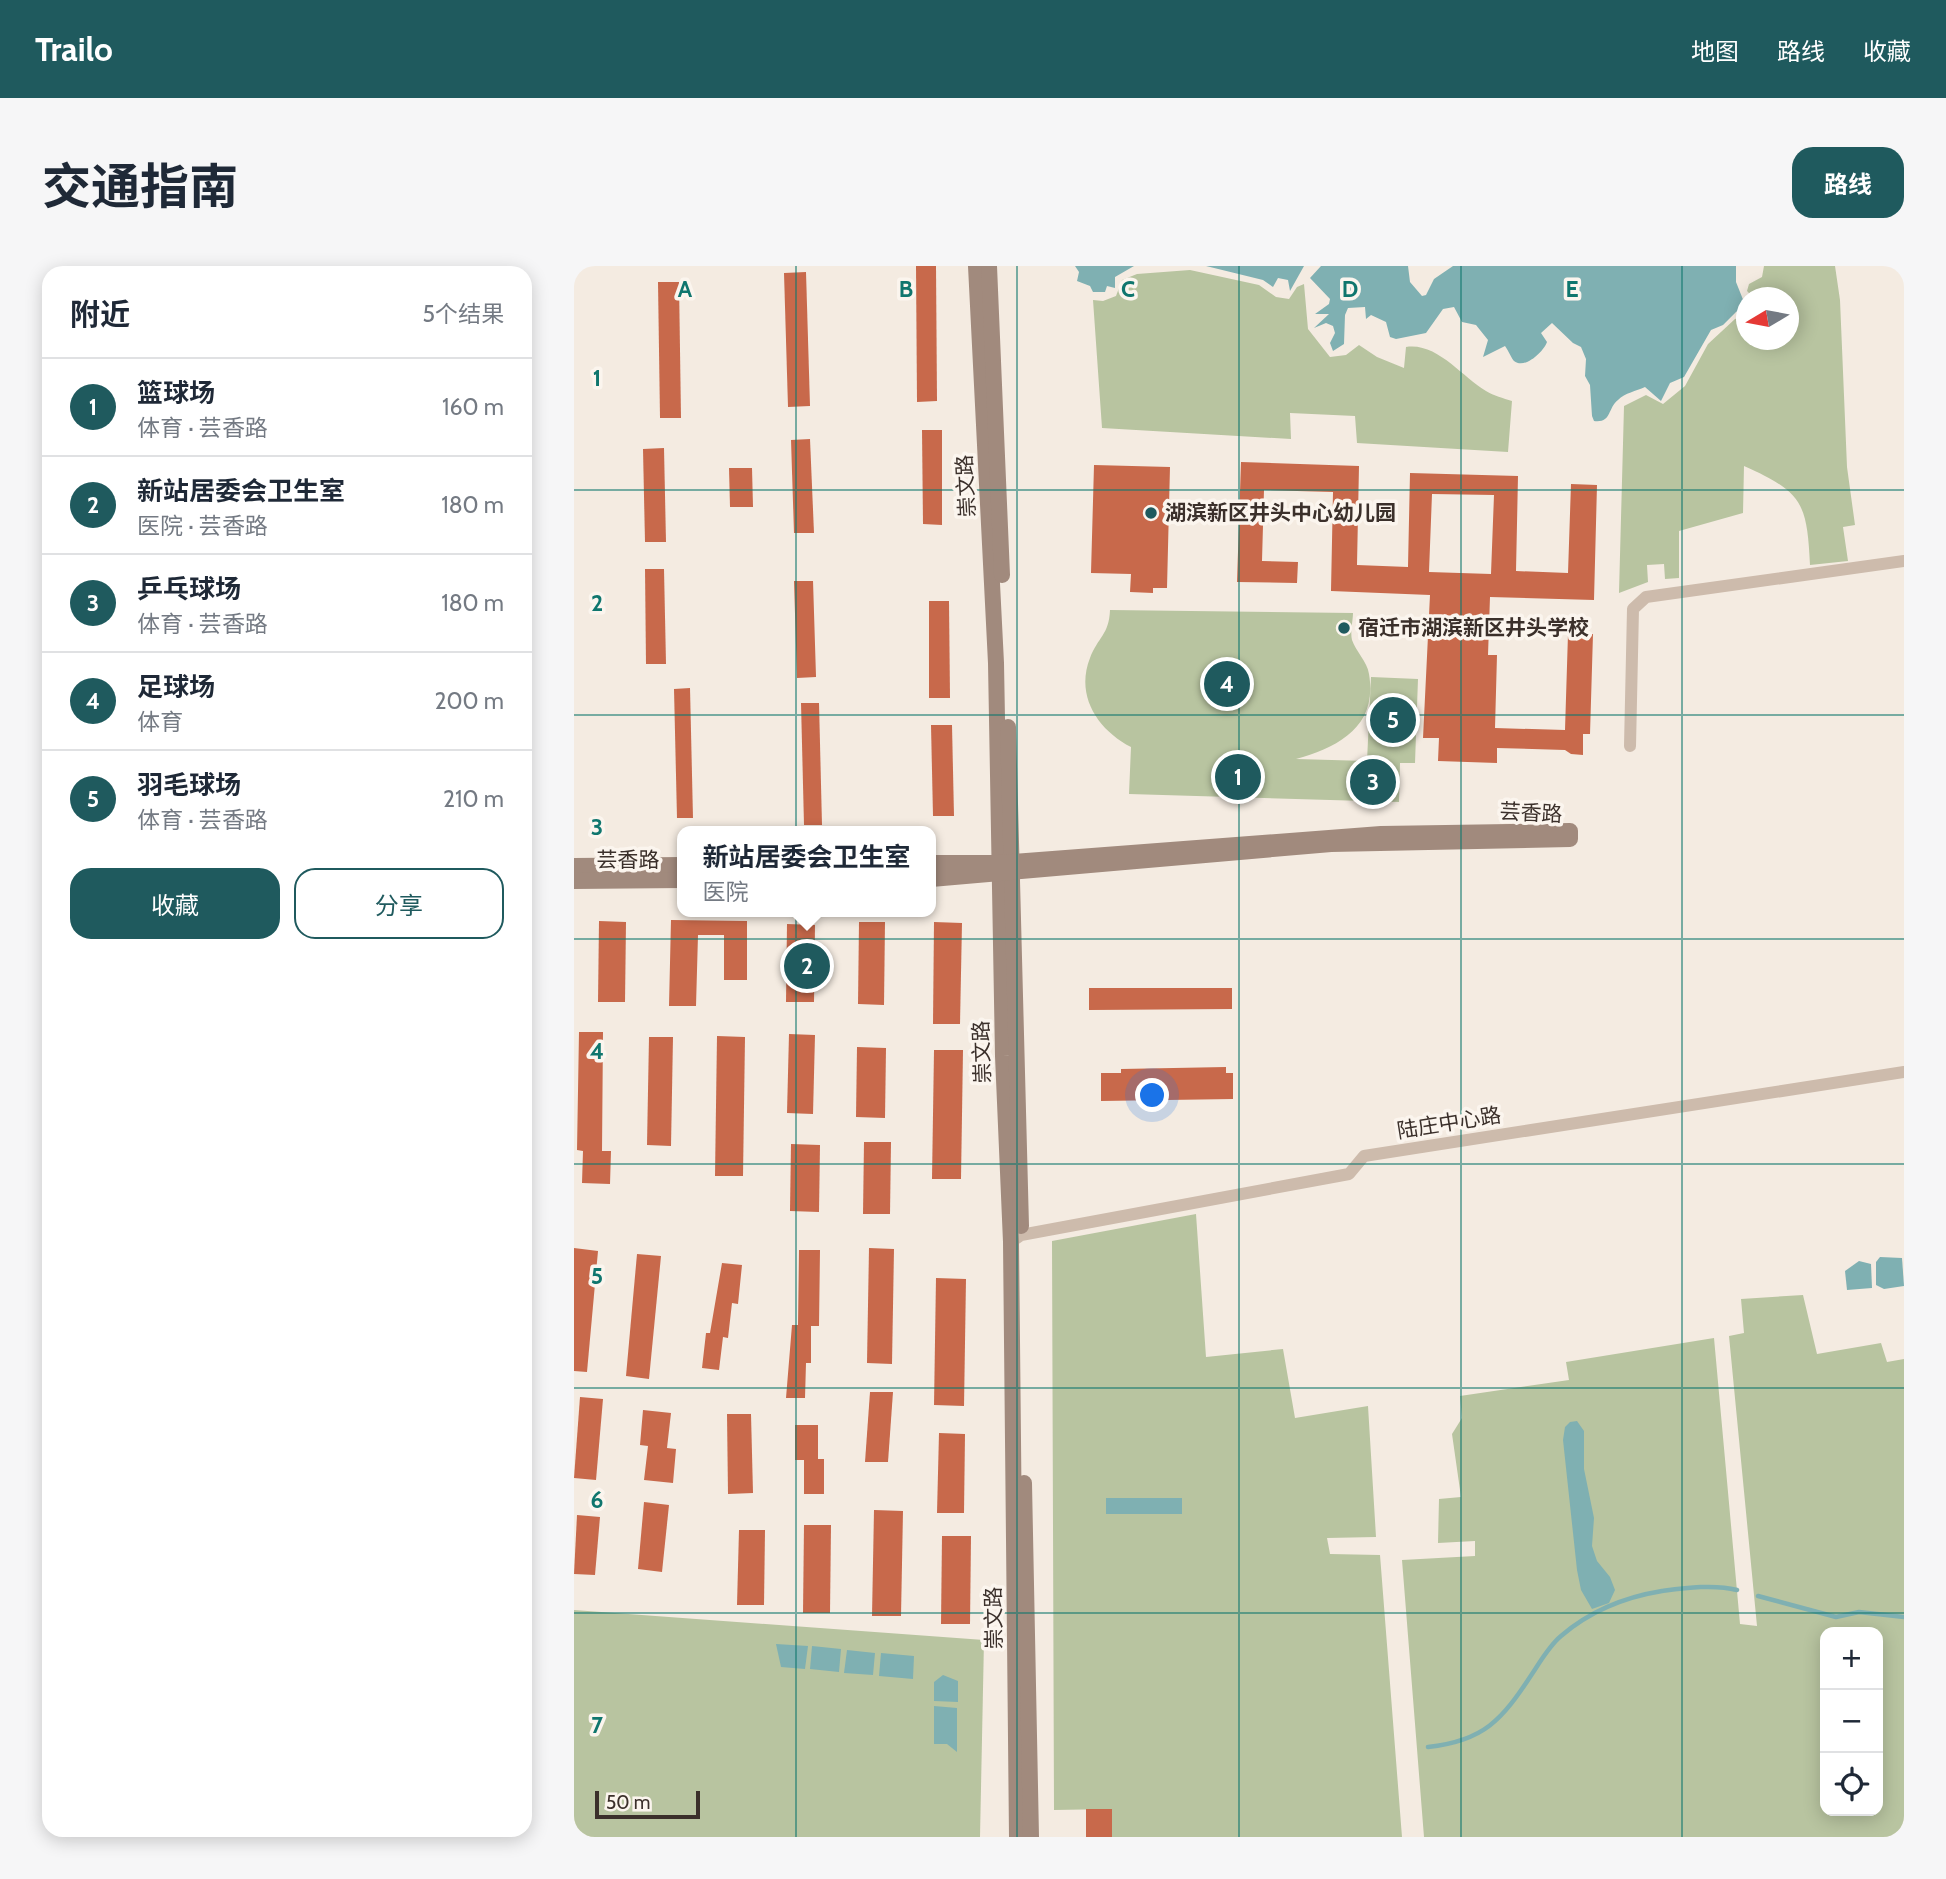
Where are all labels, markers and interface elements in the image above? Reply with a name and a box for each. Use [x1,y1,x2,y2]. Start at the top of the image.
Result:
text: Trailo [35,29,113,69]
text: 地图 [1691,37,1739,66]
text: 路线 [1777,37,1825,66]
text: 收藏 [1863,37,1911,66]
button: 路线 [1792,147,1904,218]
text: 交通指南 [42,157,238,216]
text: A [678,275,693,303]
text: B [899,275,913,303]
text: C [1121,275,1135,303]
text: D [1342,275,1358,303]
text: E [1565,275,1579,303]
north arrow [1736,287,1799,350]
text: 附近 [70,296,130,333]
text: 5个结果 [423,300,504,328]
text: 1 [593,364,601,392]
text: 篮球场 [137,377,215,409]
text: 1 [89,393,97,421]
text: 160 m [442,393,504,421]
text: 体育 · 芸香路 [137,414,268,442]
street label: 崇文路 [951,454,980,518]
text: 新站居委会卫生室 [137,475,345,507]
text: 2 [87,491,99,519]
text: 180 m [441,491,504,519]
place label: 湖滨新区井头中心幼儿园 [1165,500,1396,525]
marker: 湖滨新区井头中心幼儿园 [1143,505,1159,521]
text: 医院 · 芸香路 [137,512,268,540]
text: 乒乓球场 [137,573,241,605]
text: 3 [87,589,99,617]
text: 180 m [441,589,504,617]
text: 2 [591,589,603,617]
text: 体育 · 芸香路 [137,610,268,638]
place label: 宿迁市湖滨新区井头学校 [1358,615,1589,640]
marker: 宿迁市湖滨新区井头学校 [1336,620,1352,636]
pin: 4 [1204,658,1250,710]
text: 足球场 [137,671,215,703]
text: 4 [86,687,100,715]
text: 200 m [434,687,504,715]
pin: 5 [1370,694,1416,746]
text: 体育 [137,708,183,736]
pin: 1 [1215,751,1261,803]
pin: 3 [1350,756,1396,808]
text: 羽毛球场 [137,769,241,801]
text: 5 [87,785,99,813]
text: 210 m [443,785,504,813]
street label: 芸香路 [1499,798,1563,827]
text: 体育 · 芸香路 [137,806,268,834]
text: 3 [591,813,603,841]
popup [677,826,936,917]
text: 新站居委会卫生室 [702,841,911,873]
street label: 芸香路 [597,847,660,872]
button: 收藏 [70,868,280,939]
button: 分享 [294,868,504,939]
text: 医院 [702,878,748,906]
pin: 2 [784,940,830,992]
street label: 崇文路 [968,1020,995,1084]
text: 4 [590,1037,604,1065]
your location [1135,1078,1169,1112]
street label: 陆庄中心路 [1395,1102,1503,1143]
text: 5 [591,1262,603,1290]
text: 6 [591,1486,603,1514]
street label: 崇文路 [980,1586,1007,1650]
map controls [1820,1627,1883,1816]
button: + [1820,1627,1883,1690]
button: − [1820,1690,1883,1753]
text: 7 [591,1711,603,1739]
button: locate [1820,1753,1883,1816]
scale bar [595,1788,700,1820]
text: 50 m [606,1791,650,1814]

